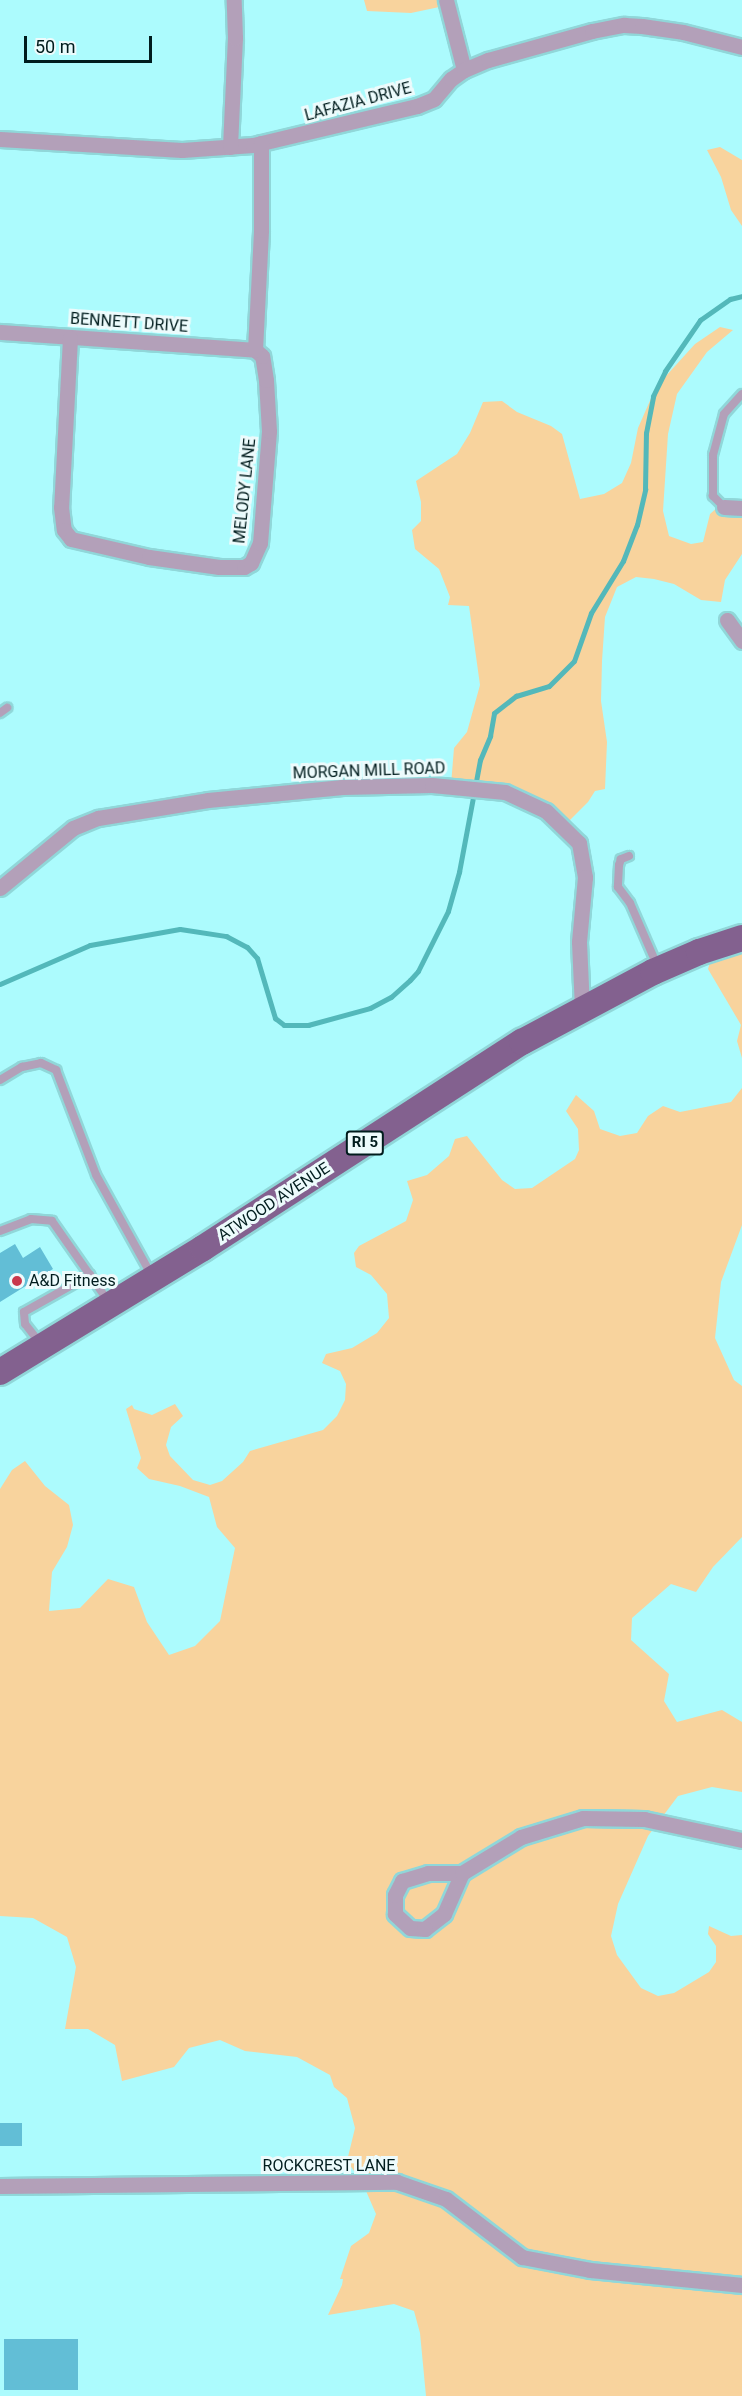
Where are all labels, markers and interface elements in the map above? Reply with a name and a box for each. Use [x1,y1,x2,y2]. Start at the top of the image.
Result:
scale bar [27,24,154,62]
text: 50 m [35,36,75,57]
street label: LAFAZIA DRIVE [303,79,413,125]
street label: BENNETT DRIVE [69,309,189,337]
street label: MELODY LANE [230,437,260,545]
street label: MORGAN MILL ROAD [292,759,446,783]
road number: RI 5 [346,1131,385,1155]
street label: ATWOOD AVENUE [214,1159,334,1245]
place label: A&D Fitness [29,1271,116,1291]
marker: A&D Fitness [10,1274,24,1288]
street label: ROCKCREST LANE [262,2156,396,2176]

